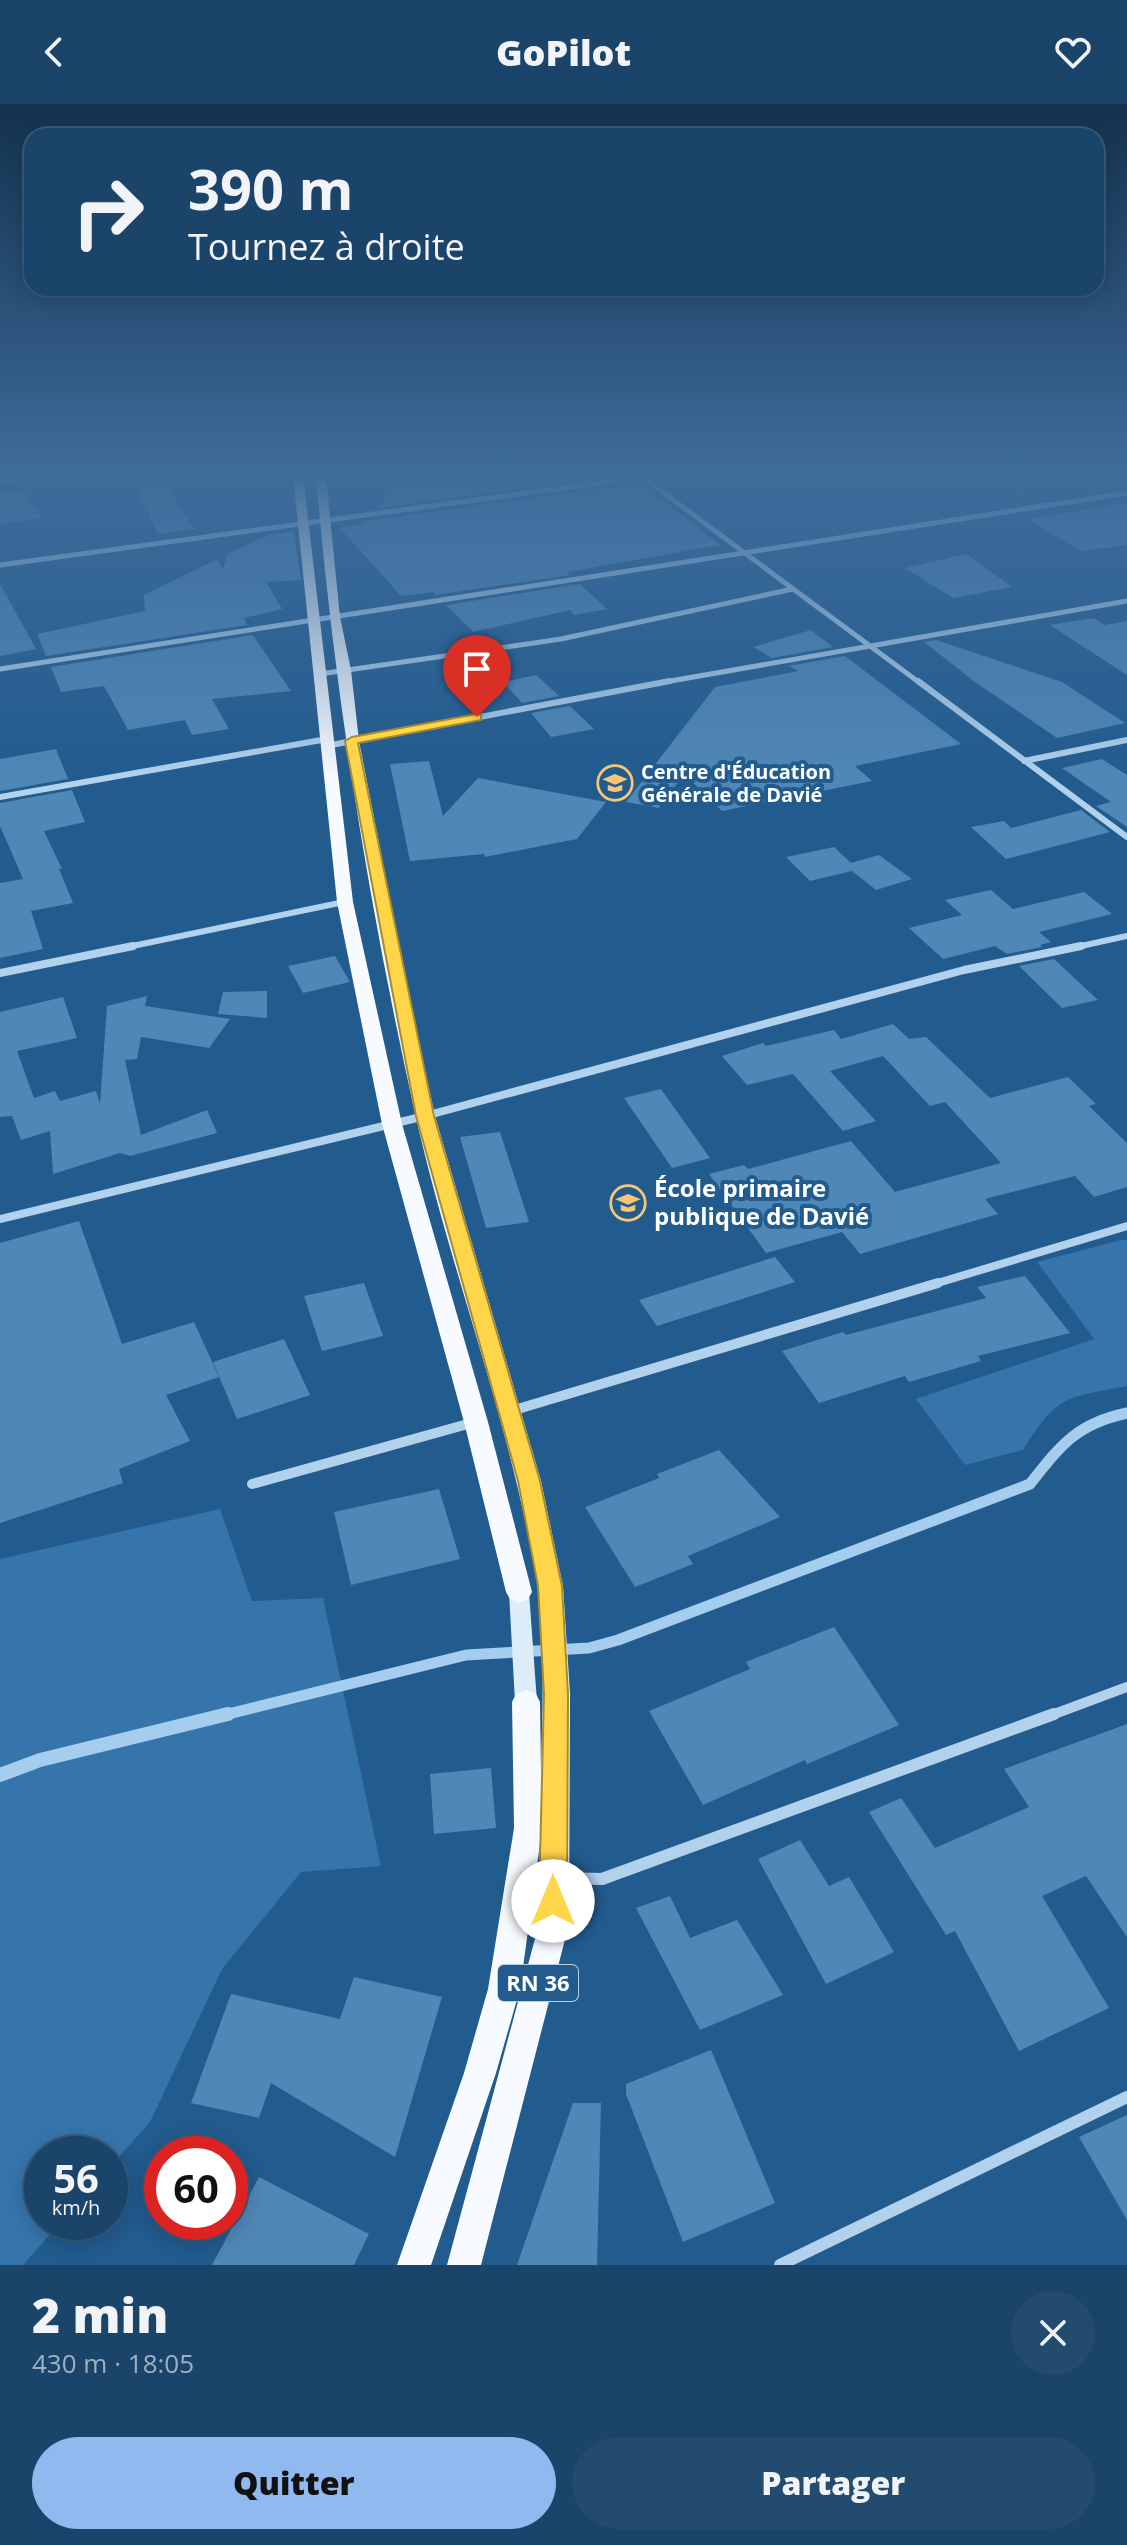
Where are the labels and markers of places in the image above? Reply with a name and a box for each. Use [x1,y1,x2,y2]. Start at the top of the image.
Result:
pin [443,635,511,717]
place label: Centre d'Éducation Générale de Davié [641,758,831,808]
school or university icon: Centre d'Éducation Générale de Davié [596,764,634,802]
place label: École primaire publique de Davié [654,1171,869,1232]
school or university icon: École primaire publique de Davié [609,1184,647,1222]

